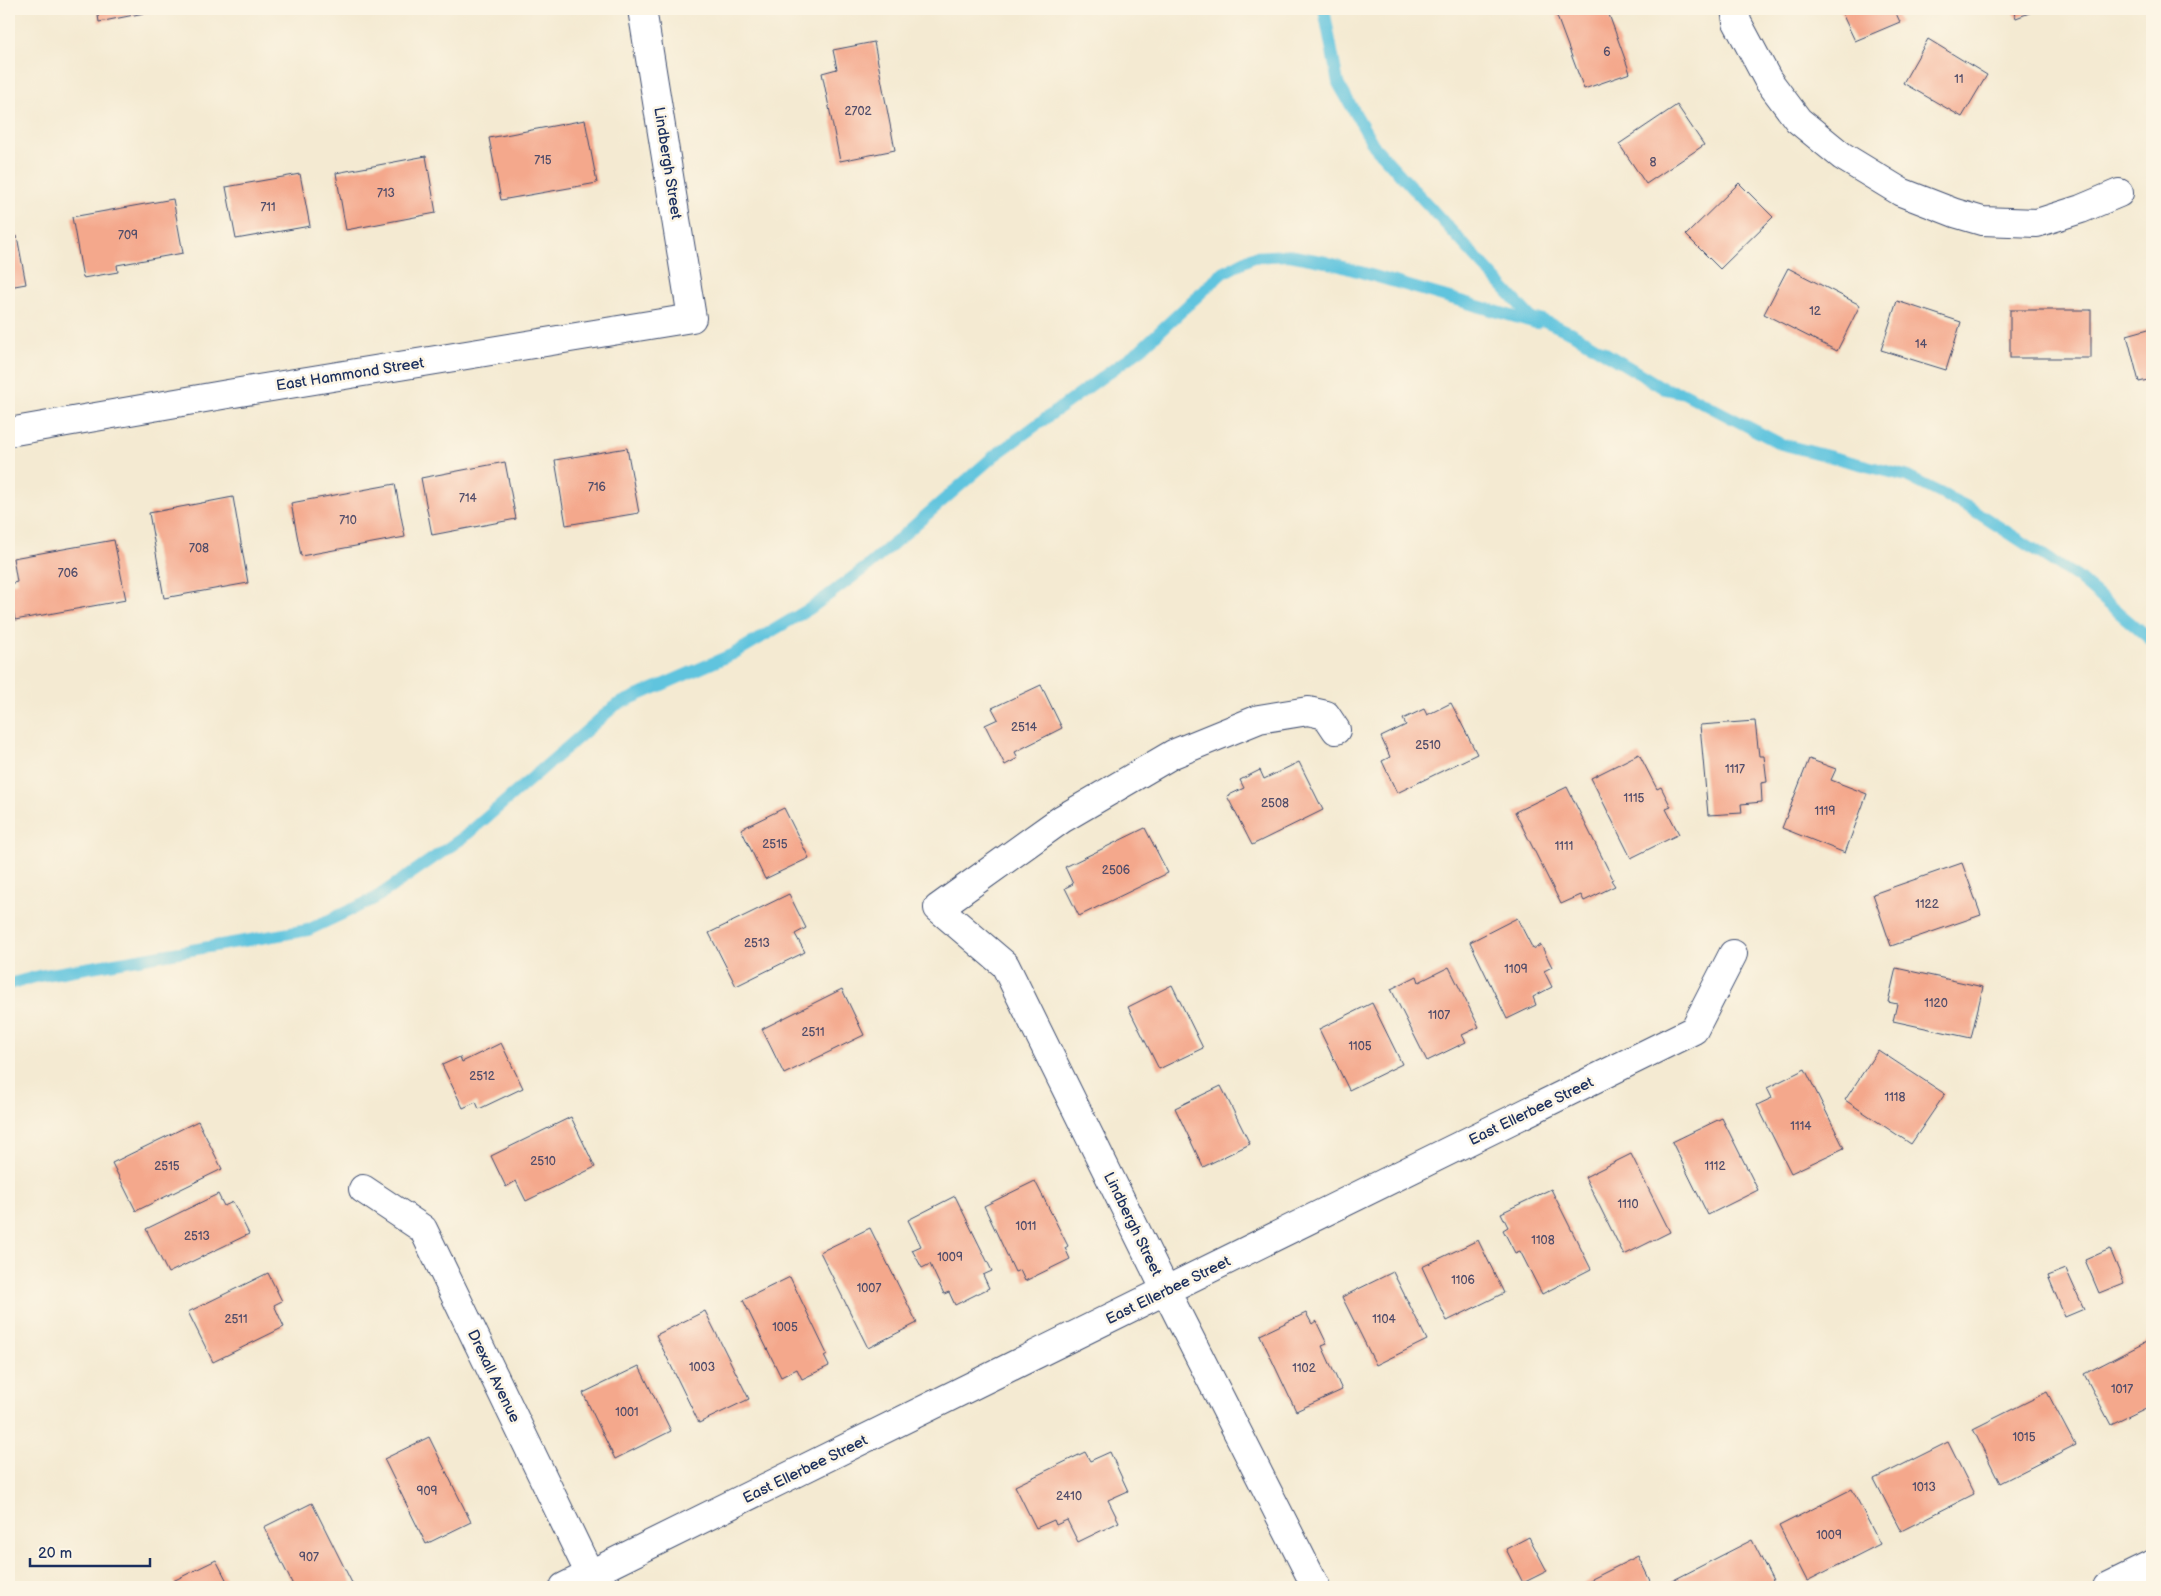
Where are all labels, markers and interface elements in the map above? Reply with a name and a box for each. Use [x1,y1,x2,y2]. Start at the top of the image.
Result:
house number: 6 [1603,45,1611,60]
house number: 11 [1954,72,1964,87]
house number: 2702 [844,104,872,119]
street label: Lindbergh Street [649,106,686,221]
house number: 715 [534,153,552,168]
house number: 8 [1650,155,1657,170]
house number: 713 [377,186,395,201]
house number: 711 [260,200,276,215]
house number: 709 [118,228,138,243]
house number: 12 [1809,304,1821,319]
house number: 14 [1915,337,1928,352]
street label: East Hammond Street [275,353,426,396]
house number: 716 [588,480,606,495]
house number: 714 [459,491,478,506]
house number: 710 [339,513,357,528]
house number: 708 [189,541,209,556]
house number: 706 [58,566,78,581]
house number: 2514 [1011,720,1038,735]
house number: 2510 [1415,738,1441,753]
house number: 1117 [1725,762,1745,777]
house number: 1115 [1624,791,1645,806]
house number: 2508 [1261,796,1289,811]
house number: 1119 [1815,804,1835,819]
house number: 2515 [762,837,788,852]
house number: 1111 [1555,839,1573,854]
house number: 2506 [1102,863,1130,878]
house number: 1122 [1915,897,1939,912]
house number: 2513 [744,936,770,951]
house number: 1109 [1504,962,1528,977]
house number: 1120 [1924,996,1948,1011]
house number: 1107 [1428,1008,1450,1023]
house number: 2511 [801,1025,825,1040]
house number: 1105 [1348,1039,1372,1054]
house number: 2512 [469,1069,495,1084]
street label: East Ellerbee Street [1466,1073,1597,1150]
house number: 1118 [1885,1090,1905,1105]
house number: 1114 [1790,1119,1812,1134]
house number: 2510 [530,1154,556,1169]
house number: 2515 [154,1159,180,1174]
house number: 1112 [1704,1159,1726,1174]
street label: Lindbergh Street [1099,1169,1166,1280]
house number: 1110 [1618,1197,1639,1212]
house number: 1011 [1016,1219,1037,1234]
house number: 2513 [184,1229,210,1244]
house number: 1108 [1531,1233,1555,1248]
house number: 1009 [937,1250,963,1265]
street label: East Ellerbee Street [1103,1252,1234,1329]
house number: 1106 [1451,1273,1475,1288]
house number: 1007 [857,1281,881,1296]
house number: 2511 [224,1312,248,1327]
house number: 1104 [1372,1312,1397,1327]
house number: 1005 [772,1320,798,1335]
street label: Drexall Avenue [463,1327,524,1426]
house number: 1003 [689,1360,715,1375]
house number: 1102 [1292,1361,1316,1376]
house number: 1017 [2111,1382,2133,1397]
house number: 1001 [615,1405,639,1420]
house number: 1015 [2012,1430,2036,1445]
street label: East Ellerbee Street [740,1431,871,1508]
house number: 1013 [1912,1480,1936,1495]
house number: 909 [417,1484,438,1499]
house number: 2410 [1056,1489,1082,1504]
house number: 1009 [1816,1528,1842,1543]
scale bar [30,1536,150,1568]
text: 20 m [38,1544,72,1563]
house number: 907 [299,1550,319,1565]

